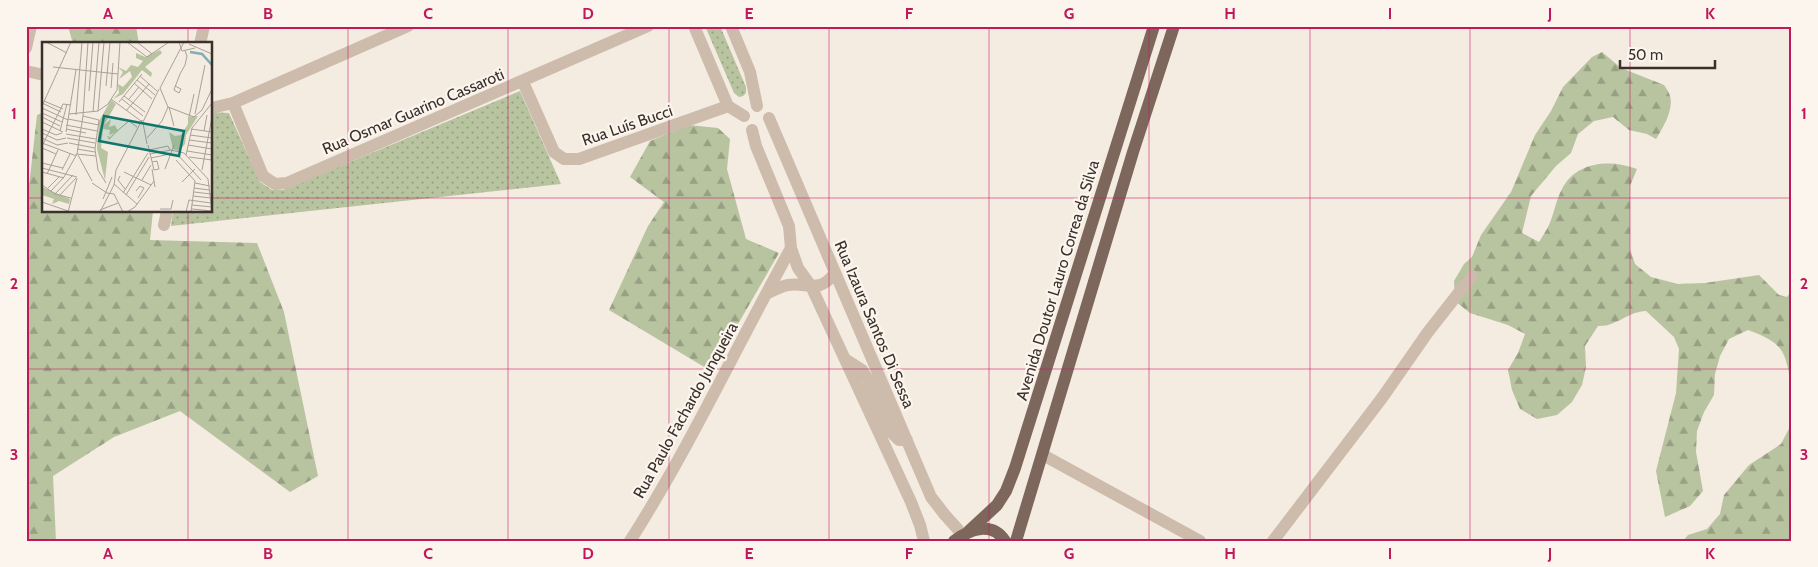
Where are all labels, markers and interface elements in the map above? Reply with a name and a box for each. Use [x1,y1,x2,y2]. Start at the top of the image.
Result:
text: A [103,4,113,23]
text: B [263,4,273,23]
text: C [423,4,433,23]
text: D [582,4,594,23]
text: E [744,4,754,23]
text: F [905,4,914,23]
text: G [1064,4,1074,23]
text: H [1224,4,1236,23]
text: I [1388,4,1392,23]
text: J [1547,4,1552,23]
text: K [1705,4,1715,23]
scale bar [1620,38,1716,70]
inset map [42,42,212,212]
text: 50 m [1628,46,1663,64]
street label: Rua Osmar Guarino Cassaroti [319,64,507,158]
street label: Rua Luís Bucci [579,101,675,150]
text: 1 [11,104,17,123]
text: 1 [1801,104,1807,123]
street label: Avenida Doutor Lauro Correa da Silva [1012,157,1103,403]
street label: Rua Izaura Santos Di Sessa [831,238,919,411]
text: 2 [10,274,18,293]
text: 2 [1800,274,1808,293]
street label: Rua Paulo Fachardo Junqueira [629,319,742,501]
text: 3 [10,445,18,464]
text: 3 [1800,445,1808,464]
text: A [103,544,113,563]
text: B [263,544,273,563]
text: C [423,544,433,563]
text: D [582,544,594,563]
text: E [744,544,754,563]
text: F [905,544,914,563]
text: G [1064,544,1074,563]
text: H [1224,544,1236,563]
text: I [1388,544,1392,563]
text: J [1547,544,1552,563]
text: K [1705,544,1715,563]

